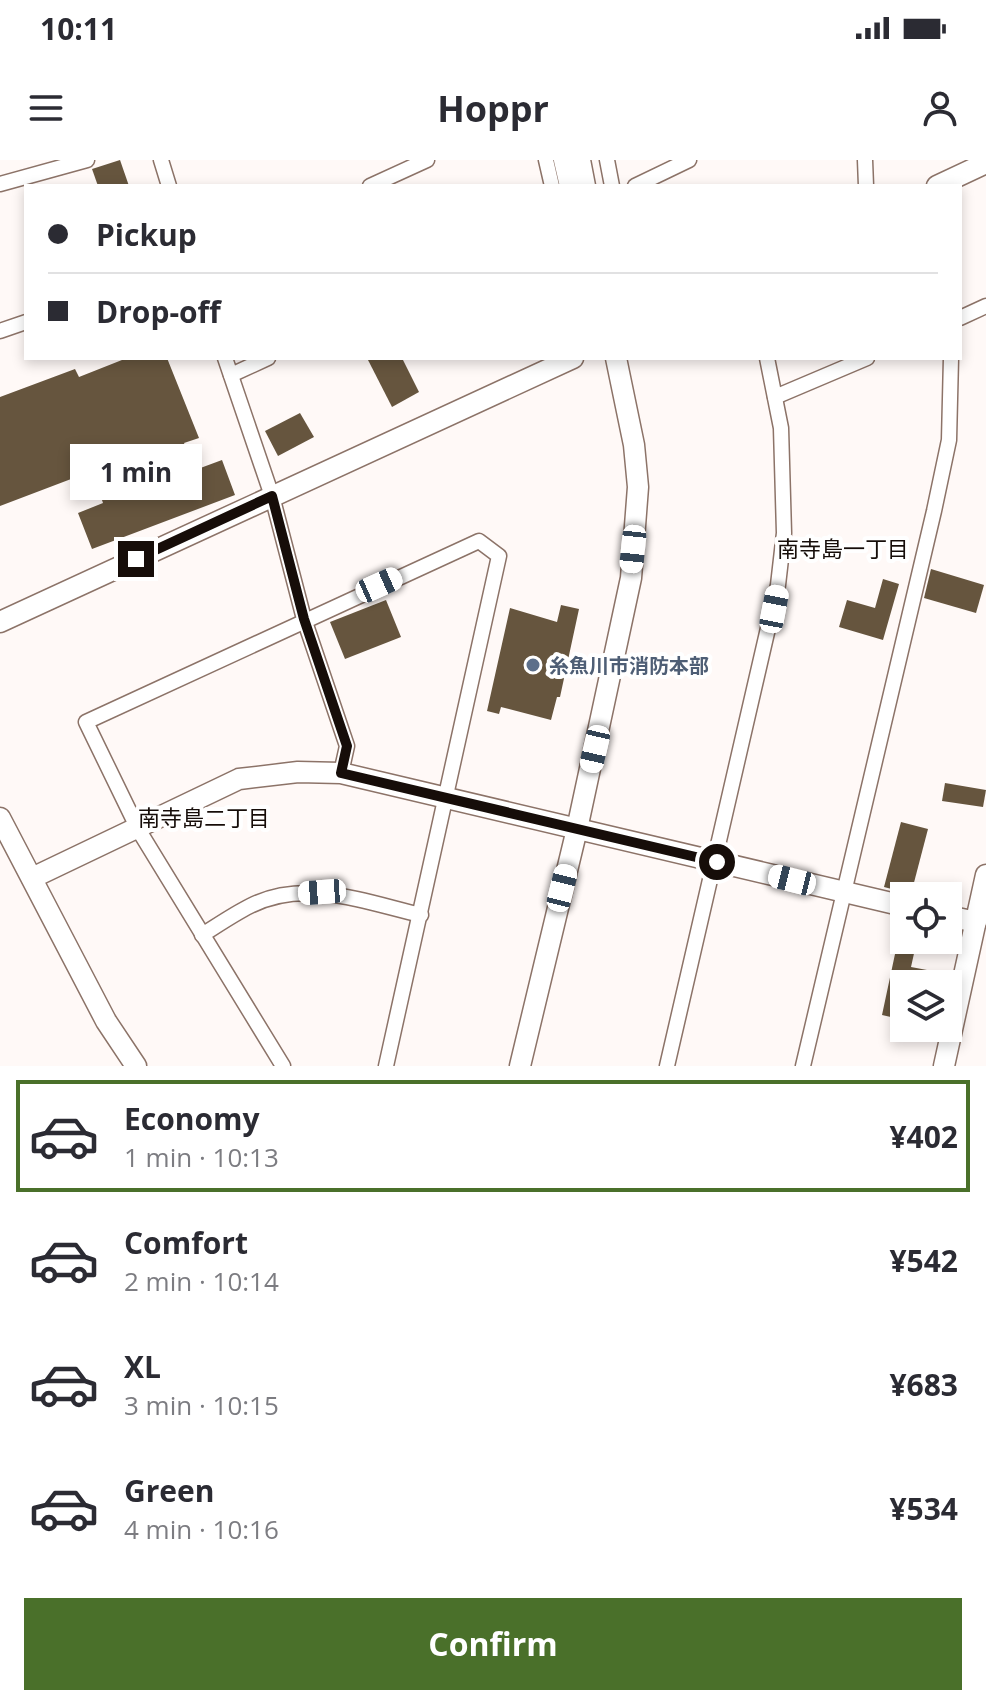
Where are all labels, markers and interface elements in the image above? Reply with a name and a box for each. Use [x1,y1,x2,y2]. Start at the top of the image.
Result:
text: 10:11 [40,8,117,49]
text: Hoppr [437,84,549,133]
icon: menu [24,86,68,130]
icon: person [918,86,962,130]
text: Pickup [96,214,197,255]
text: Drop-off [96,291,221,332]
callout: 1 min [70,443,202,499]
text: 1 min [100,454,172,490]
car [619,524,647,574]
district label: 南寺島一丁目 [777,533,909,563]
route end [118,541,154,577]
car [352,564,406,606]
car [758,583,790,635]
place label: 糸魚川市消防本部 [549,652,709,679]
marker: 糸魚川市消防本部 [524,656,542,674]
car [578,723,612,775]
district label: 南寺島二丁目 [138,802,270,832]
route start [699,844,735,880]
car [545,862,579,914]
car [766,863,818,897]
car [297,878,347,906]
map controls [890,882,962,1042]
button: locate [890,882,962,954]
button: layers [890,970,962,1042]
text: Economy [124,1098,260,1139]
icon: car [28,1100,100,1172]
text: ¥402 [889,1116,958,1157]
text: 1 min · 10:13 [124,1139,279,1175]
text: Comfort [124,1222,248,1263]
icon: car [28,1224,100,1296]
text: ¥542 [889,1240,958,1281]
text: 2 min · 10:14 [124,1263,279,1299]
text: XL [124,1346,161,1387]
icon: car [28,1348,100,1420]
text: ¥683 [889,1364,958,1405]
text: 3 min · 10:15 [124,1387,279,1423]
text: Green [124,1470,215,1511]
icon: car [28,1472,100,1544]
text: ¥534 [889,1488,958,1529]
text: 4 min · 10:16 [124,1511,279,1547]
button: Confirm [24,1598,962,1690]

